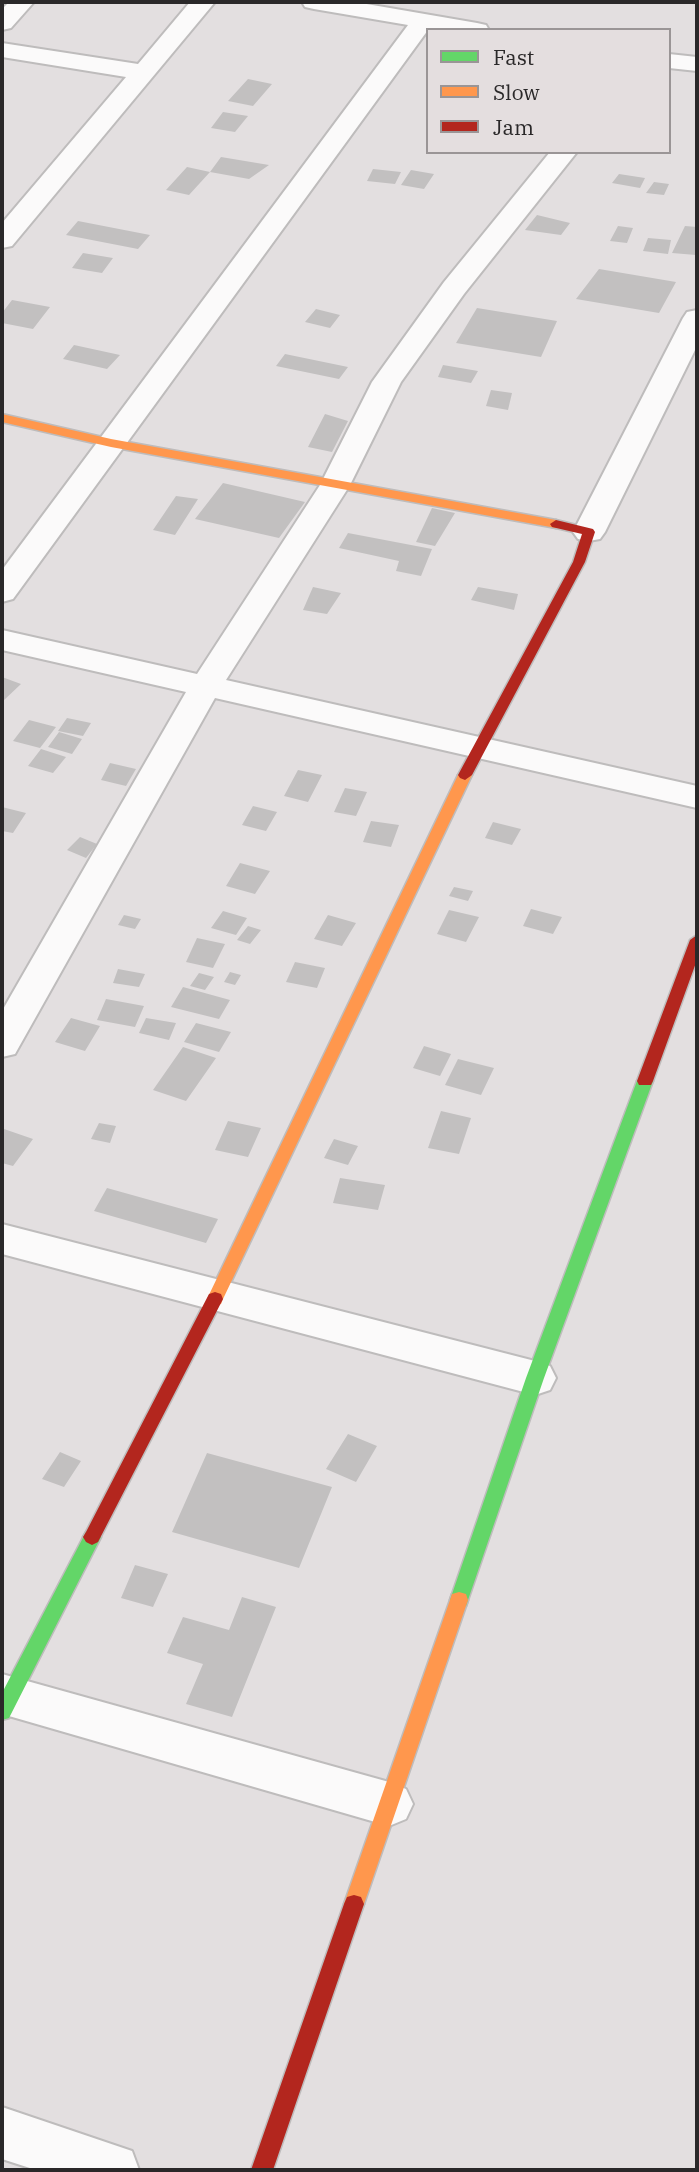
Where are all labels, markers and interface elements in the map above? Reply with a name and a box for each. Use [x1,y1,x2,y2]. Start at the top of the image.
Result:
legend [426,28,671,154]
text: Fast [493,43,534,71]
text: Slow [493,78,540,106]
text: Jam [493,113,534,141]

